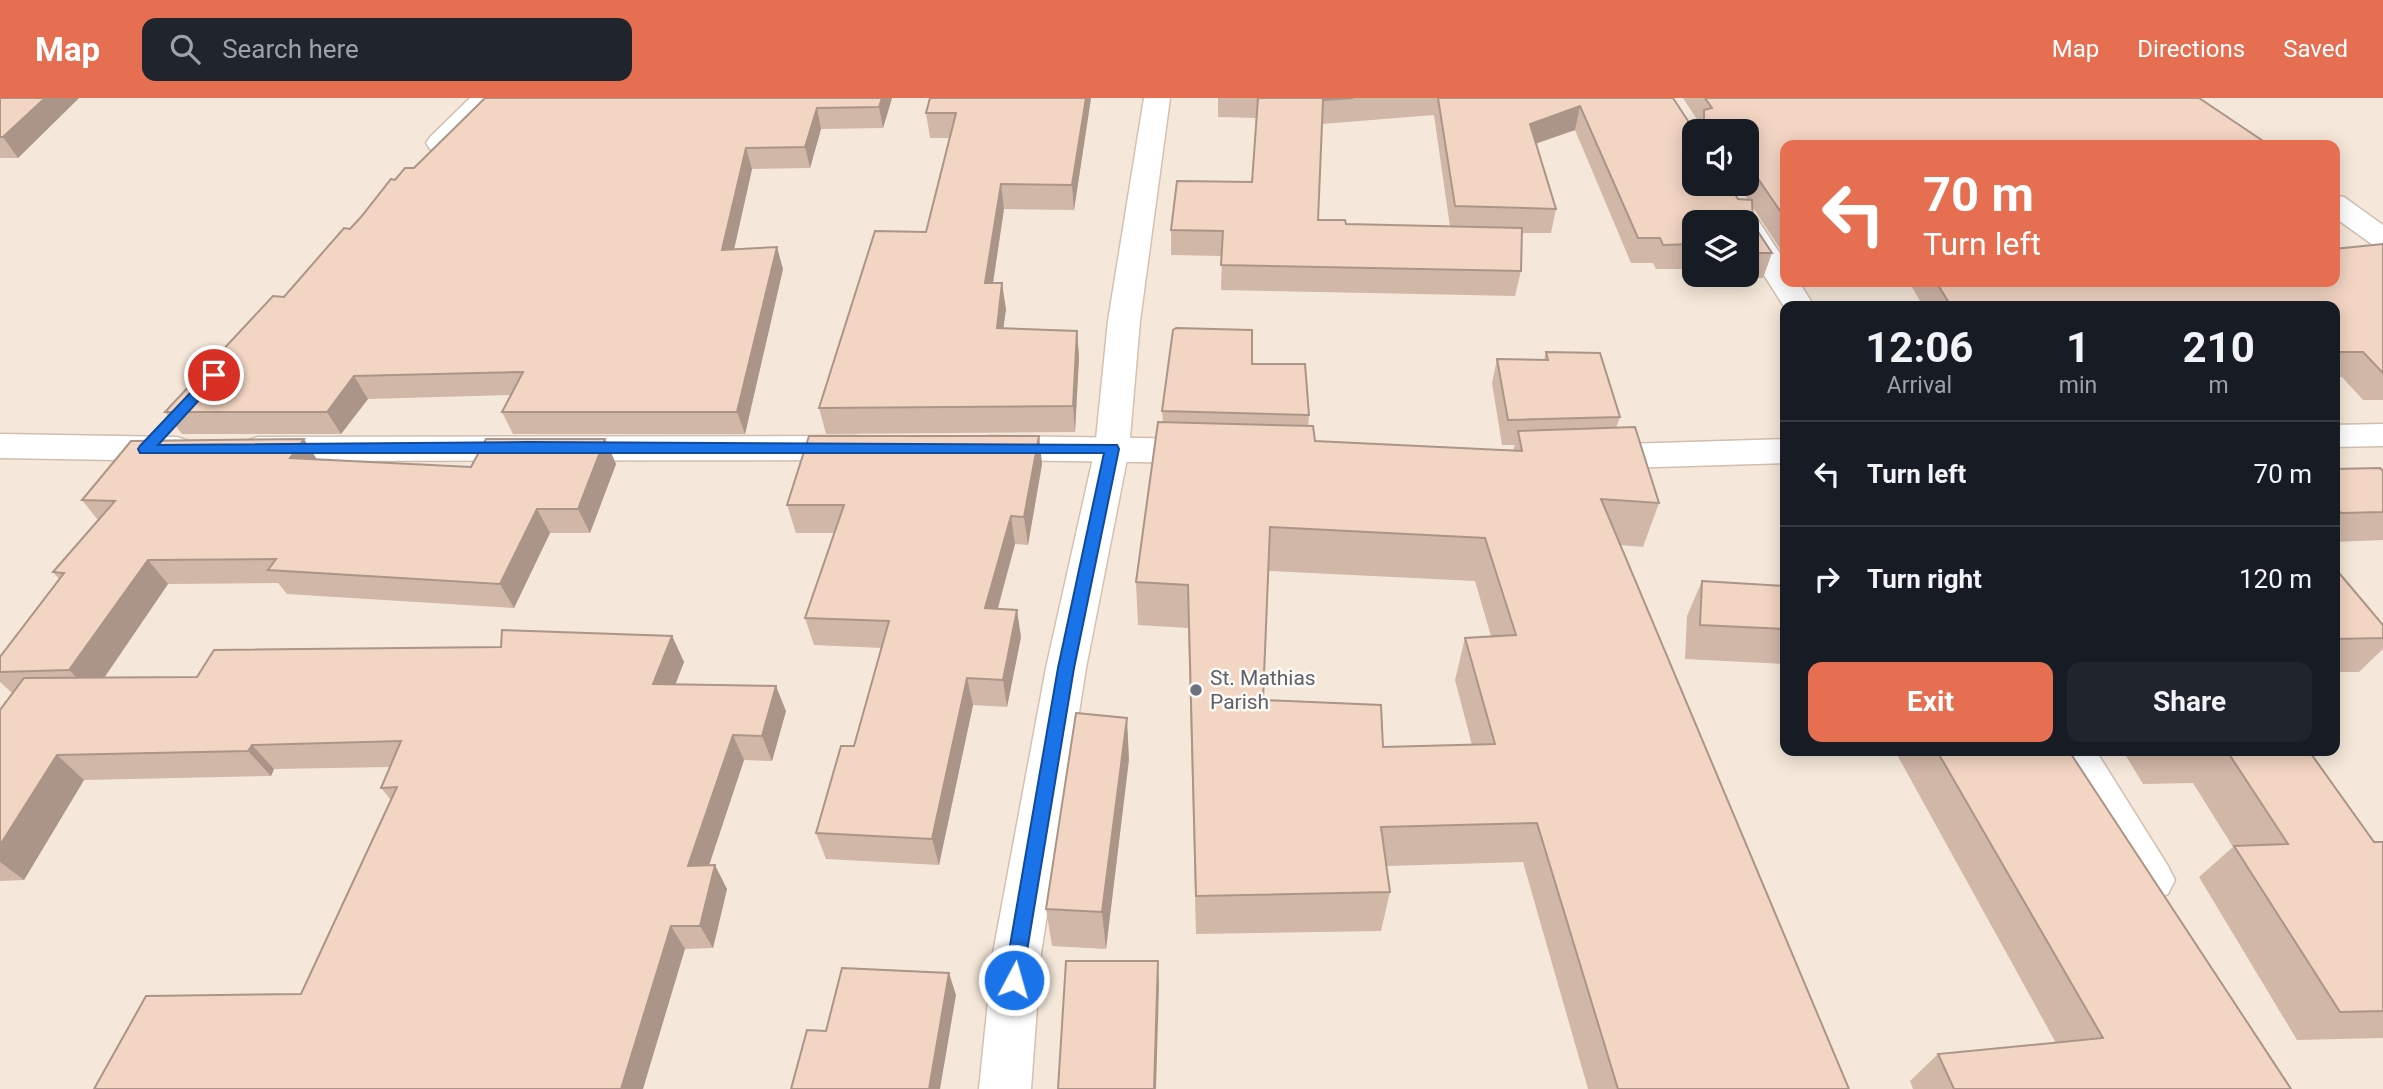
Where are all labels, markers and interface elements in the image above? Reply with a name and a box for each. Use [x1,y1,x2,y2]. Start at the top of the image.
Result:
search box [142,18,632,81]
text: Map [35,30,100,69]
icon: search [166,30,204,68]
text: Search here [222,34,359,64]
text: Map [2052,35,2099,63]
text: Directions [2137,35,2245,63]
text: Saved [2283,35,2348,63]
map controls [1682,119,1759,287]
button: sound [1682,119,1759,196]
text: 70 m [1923,166,2034,223]
icon: left [1808,168,1899,259]
button: layers [1682,210,1759,287]
text: Turn left [1923,225,2041,263]
text: 12:06 [1865,323,1973,372]
text: 1 [2066,323,2090,372]
text: 210 [2182,323,2255,372]
pin [184,345,244,405]
icon: arrive [195,356,233,394]
text: Arrival [1887,372,1952,399]
text: min [2059,372,2097,399]
text: m [2209,372,2229,399]
icon: left [1808,455,1846,493]
text: Turn left [1867,459,1966,489]
text: 70 m [2254,459,2312,489]
icon: right [1808,560,1846,598]
text: Turn right [1867,564,1982,594]
text: 120 m [2239,564,2312,594]
button: Exit [1808,662,2053,742]
button: Share [2067,662,2312,742]
place label: St. Mathias Parish [1210,666,1316,714]
marker: St. Mathias Parish [1188,682,1204,698]
position arrow [977,943,1051,1017]

